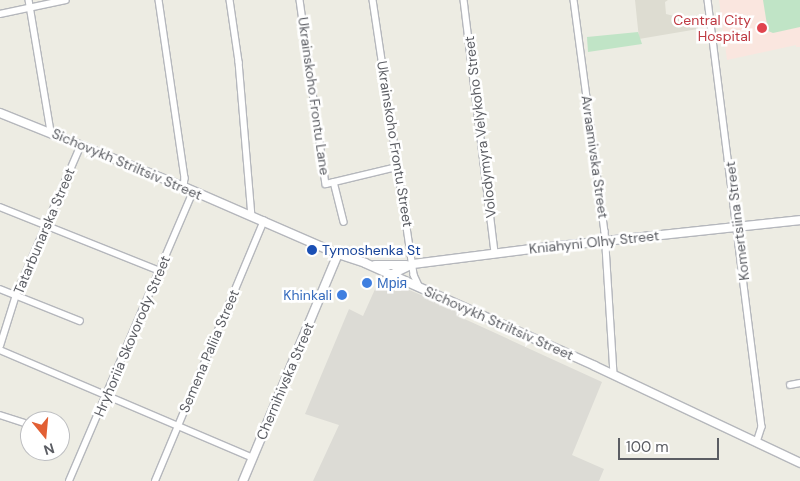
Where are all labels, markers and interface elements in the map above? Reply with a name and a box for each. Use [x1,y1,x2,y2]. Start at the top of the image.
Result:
place label: Central City Hospital [673,12,751,44]
street label: Ukrainskoho Frontu Lane [295,16,333,176]
marker: Central City Hospital [755,21,769,35]
street label: Volodymyra Velykoho Street [460,35,500,219]
street label: Ukrainskoho Frontu Street [374,60,416,228]
street label: Avraamivska Street [578,94,612,220]
street label: Sichovykh Striltsiv Street [49,125,205,203]
street label: Komertsiina Street [721,160,753,282]
street label: Tatarbunarska Street [10,165,78,297]
street label: Kniahyni Olhy Street [528,227,660,257]
place label: Tymoshenka St [322,242,421,258]
marker: Tymoshenka St [306,244,318,256]
street label: Hryhoriia Skovorody Street [90,253,174,419]
place label: Мрія [377,275,407,291]
marker: Мрія [361,277,373,289]
street label: Sichovykh Striltsiv Street [422,283,576,363]
street label: Semena Paliia Street [175,287,243,415]
place label: Khinkali [283,287,332,303]
marker: Khinkali [336,289,348,301]
street label: Chernihivska Street [253,320,317,442]
north arrow [20,411,70,461]
scale bar [620,428,721,460]
text: 100 m [626,437,669,457]
text: N [42,439,57,459]

